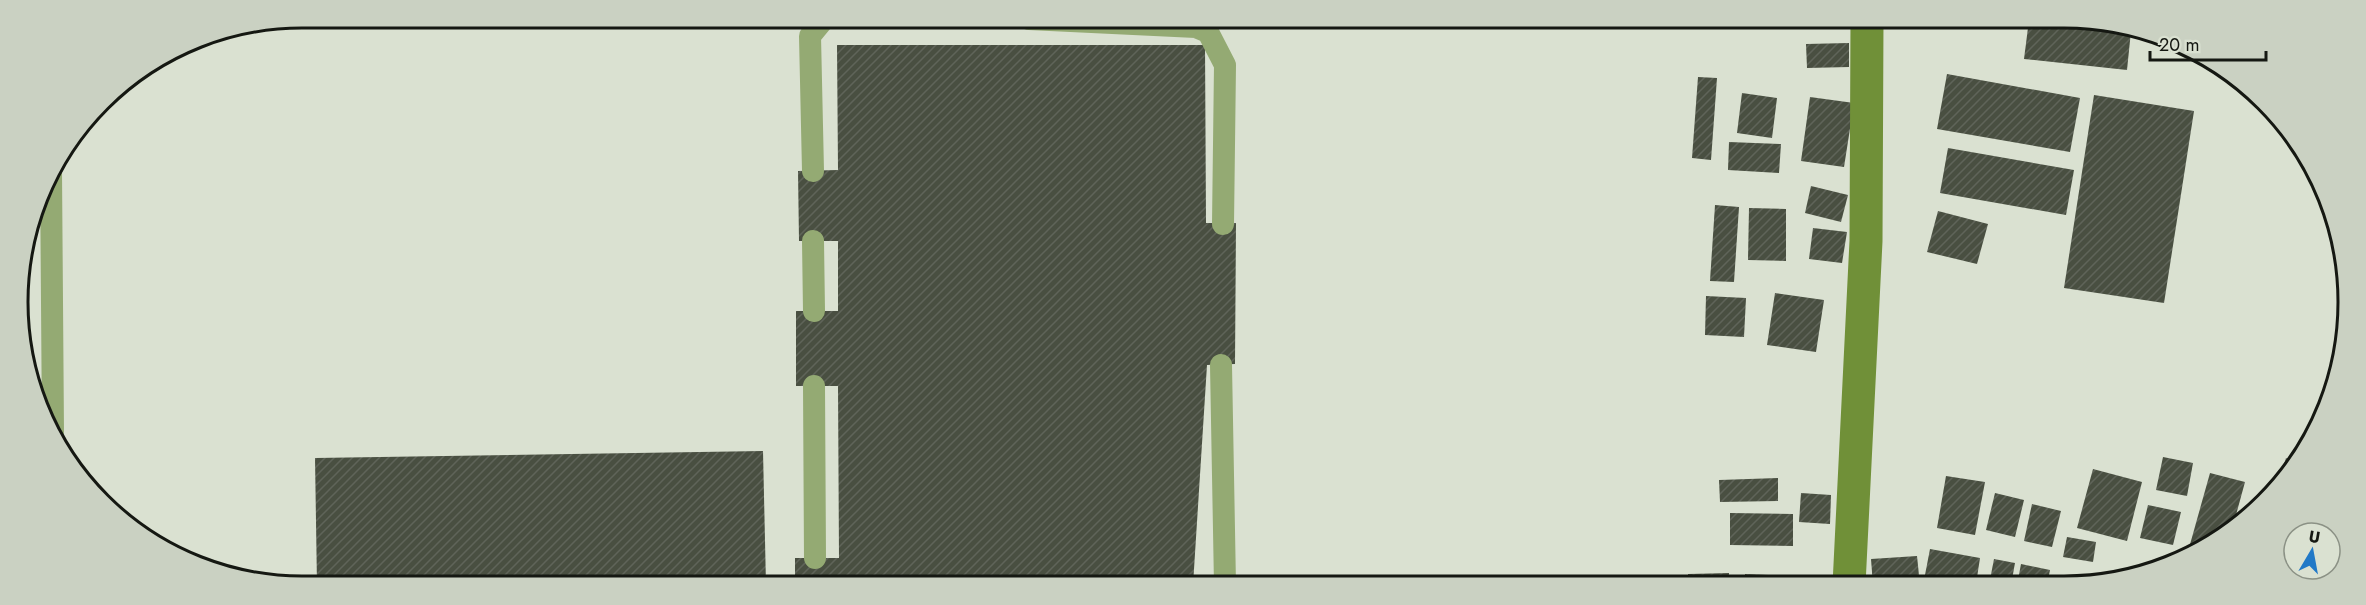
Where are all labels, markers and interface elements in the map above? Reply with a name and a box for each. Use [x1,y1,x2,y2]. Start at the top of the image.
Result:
scale bar [2150,24,2266,62]
text: 20 m [2159,32,2199,58]
north arrow [2282,521,2342,581]
text: U [2307,524,2322,549]

